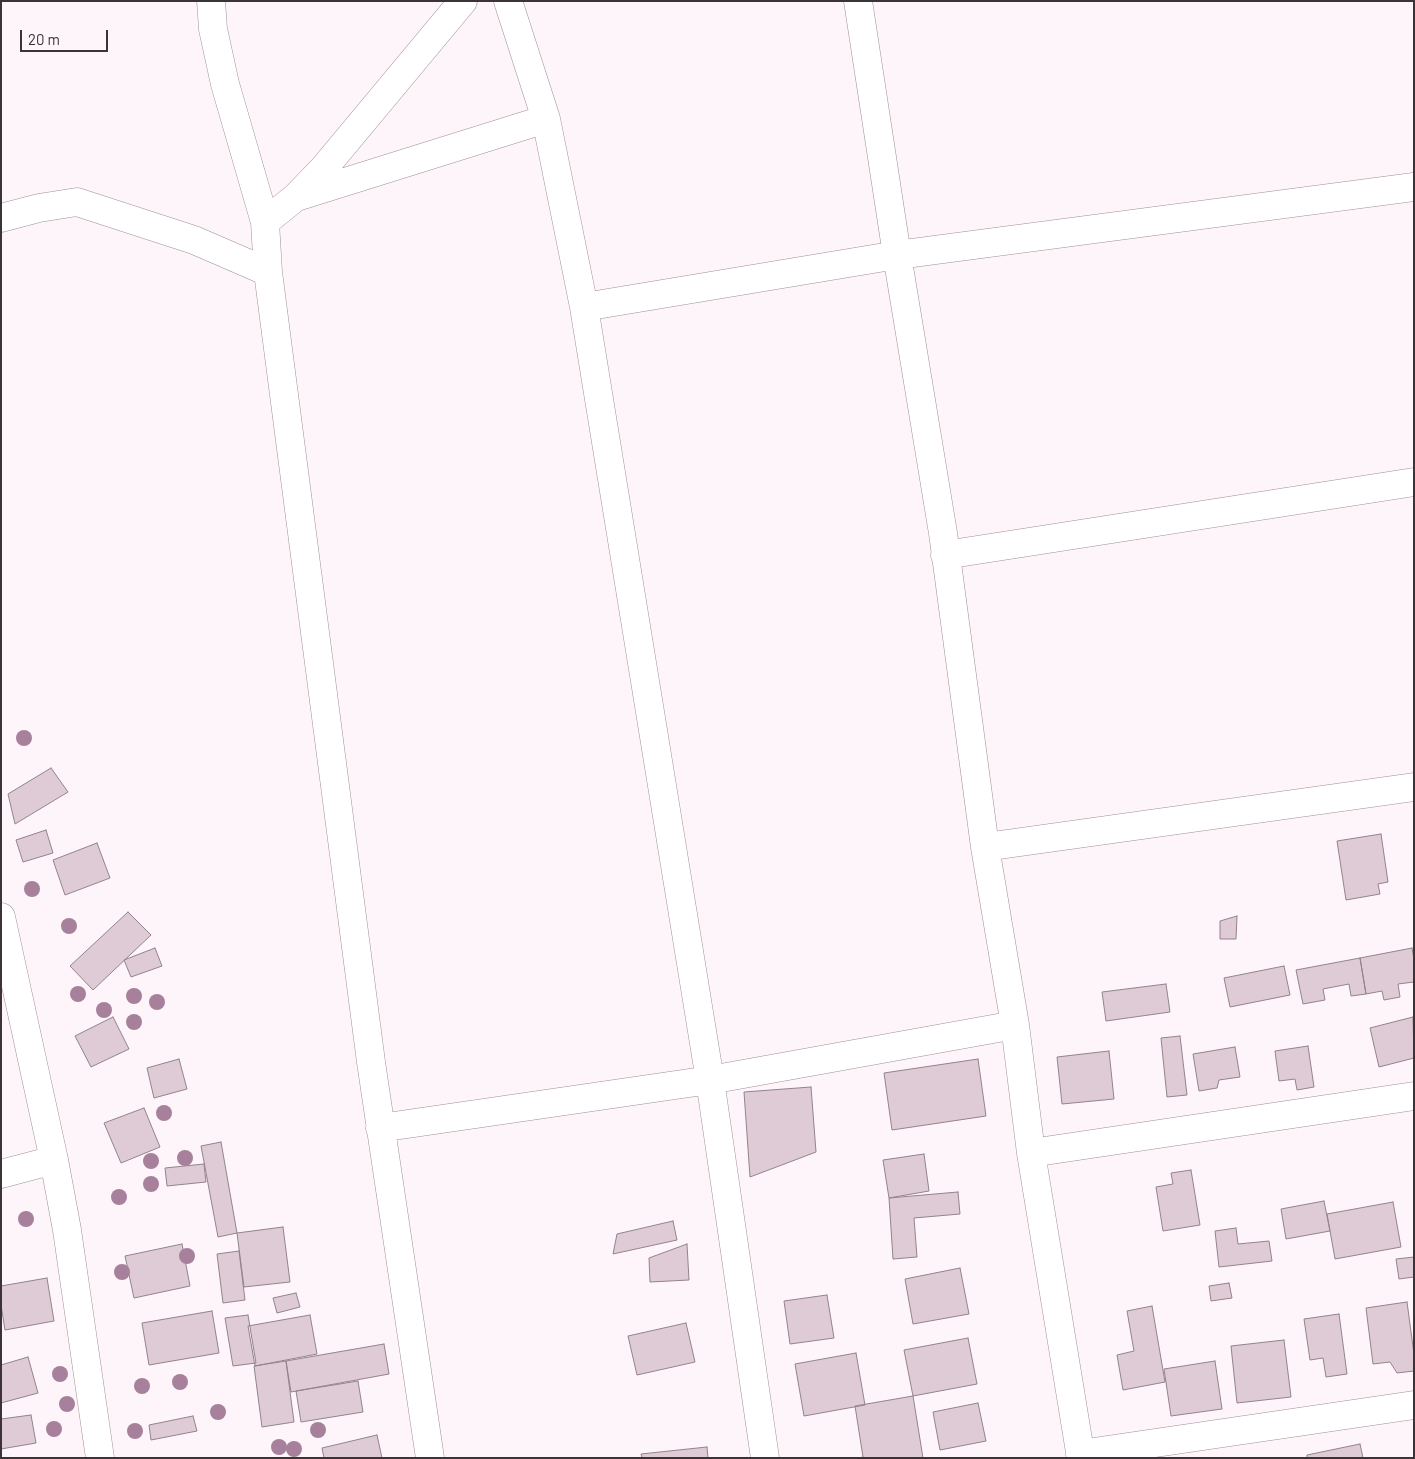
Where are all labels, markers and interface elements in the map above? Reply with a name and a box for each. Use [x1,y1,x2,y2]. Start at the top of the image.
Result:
scale bar [22,20,110,52]
text: 20 m [28,30,60,48]

